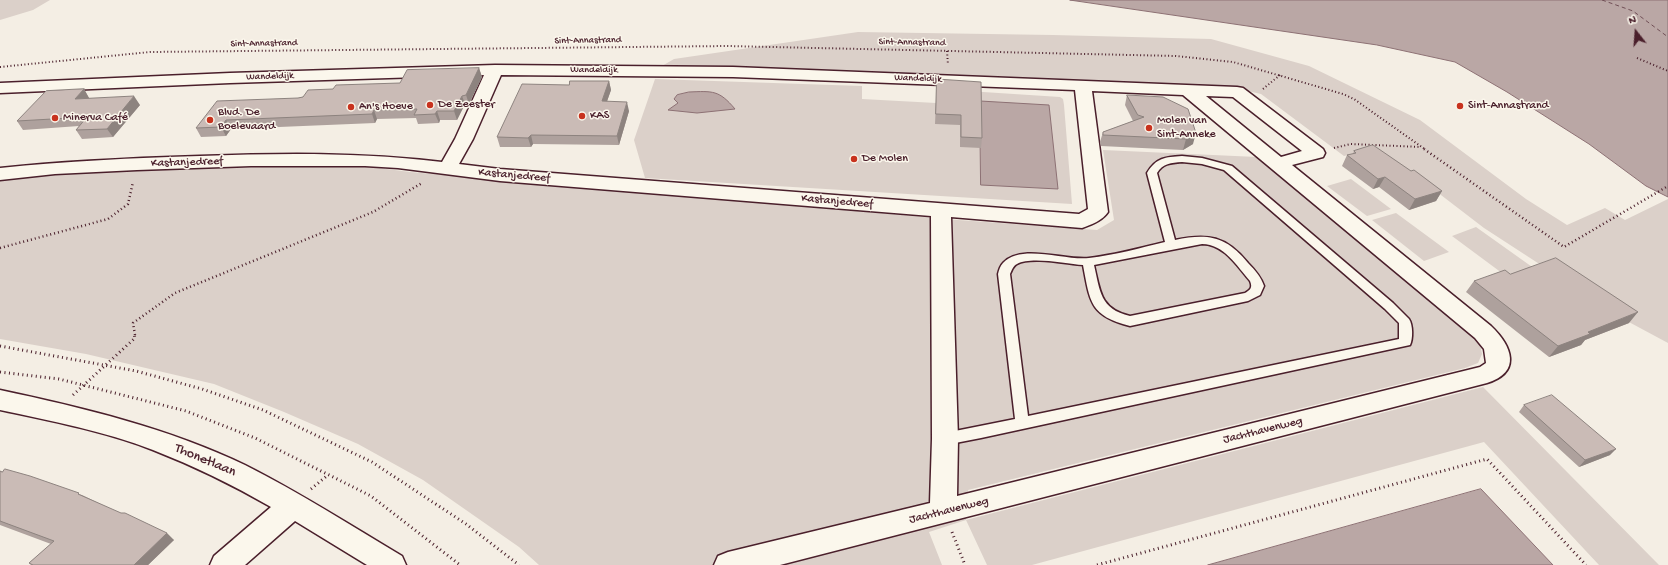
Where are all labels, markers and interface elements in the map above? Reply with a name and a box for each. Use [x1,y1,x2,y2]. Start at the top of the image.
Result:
north arrow [1616,12,1656,52]
text: N [1627,14,1638,27]
street label: Sint-Annastrand [554,34,622,48]
street label: Sint-Annastrand [878,36,946,50]
street label: Sint-Annastrand [230,37,298,51]
street label: Wandeldijk [570,64,618,76]
street label: Wandeldijk [246,70,294,84]
street label: Wandeldijk [894,72,942,86]
place label: De Zeester [438,98,495,112]
place label: Sint-Annastrand [1468,99,1549,113]
place label: An's Hoeve [359,100,413,114]
marker: De Zeester [425,100,435,110]
marker: Sint-Annastrand [1455,101,1465,111]
marker: An's Hoeve [346,102,356,112]
place label: Blvd. De Boelevaard [218,106,275,134]
place label: KAS [590,109,609,123]
place label: Minerva Café [63,111,128,125]
marker: KAS [577,111,587,121]
marker: Minerva Café [50,113,60,123]
place label: Molen van Sint-Anneke [1157,114,1216,142]
marker: Blvd. De Boelevaard [205,115,215,125]
marker: Molen van Sint-Anneke [1144,123,1154,133]
place label: De Molen [862,152,908,166]
marker: De Molen [849,154,859,164]
street label: Kastanjedreef [151,155,223,171]
street label: Kastanjedreef [478,166,550,186]
street label: Kastanjedreef [801,192,873,212]
street label: Jachthavenweg [1222,414,1304,448]
street label: Thonetlaan [172,441,238,481]
street label: Jachthavenweg [908,494,990,528]

